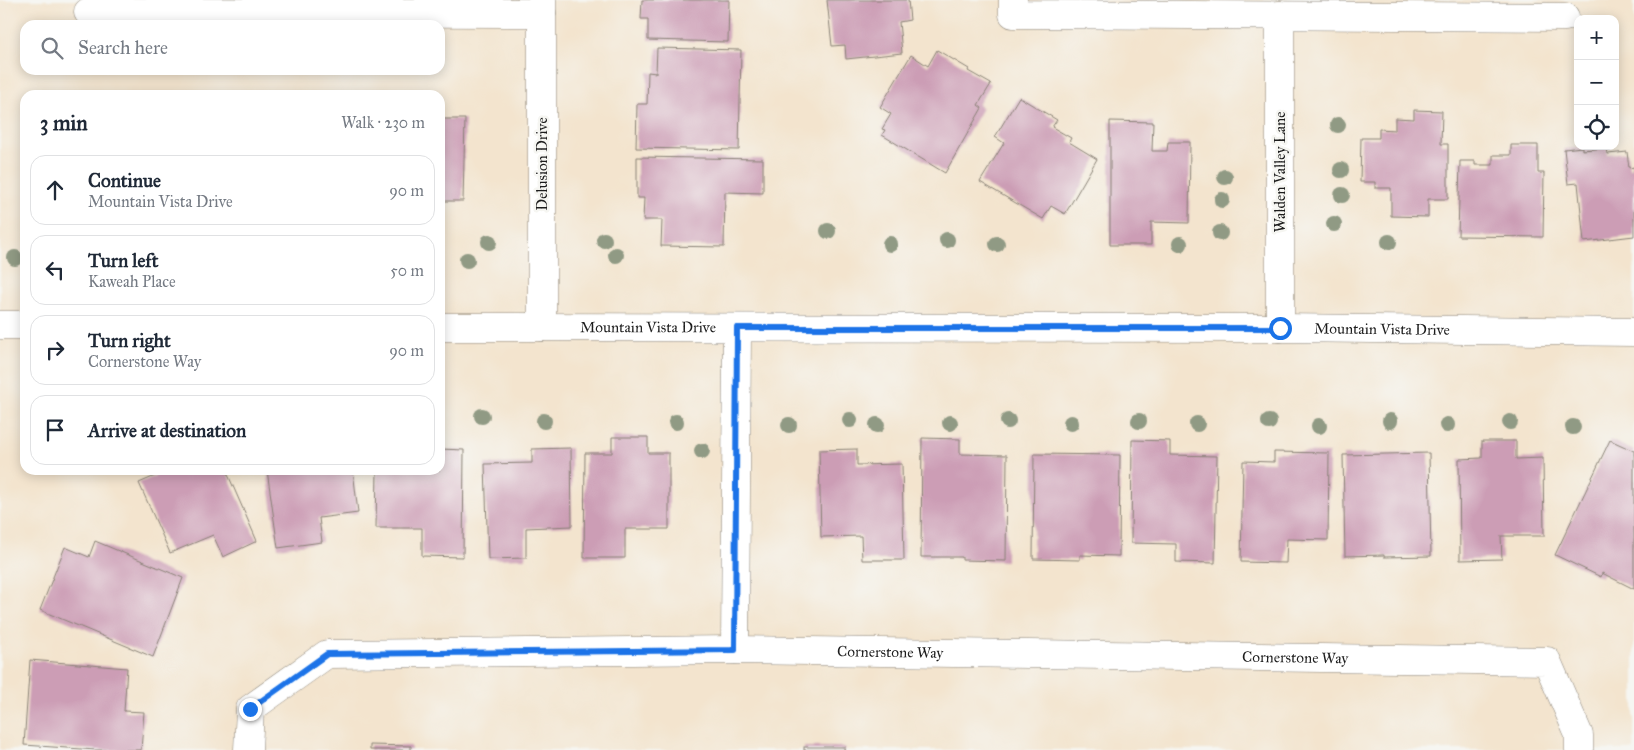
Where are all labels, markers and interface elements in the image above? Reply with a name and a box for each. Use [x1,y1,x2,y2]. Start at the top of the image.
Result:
map controls [1574,15,1619,150]
button: + [1574,15,1619,60]
search box [20,20,445,75]
icon: search [38,34,66,62]
text: Search here [78,36,168,59]
button: − [1574,60,1619,105]
button: locate [1574,105,1619,150]
text: 3 min [40,110,88,136]
street label: Walden Valley Lane [1271,112,1289,232]
text: Walk · 230 m [341,113,425,132]
street label: Delusion Drive [533,117,551,211]
text: Continue [88,169,161,192]
icon: ahead [41,176,69,204]
text: 90 m [389,181,424,200]
text: Mountain Vista Drive [88,192,233,211]
text: Turn left [88,249,158,272]
icon: left [41,256,69,284]
text: 50 m [390,261,424,280]
text: Kaweah Place [88,272,176,291]
route start [1269,317,1292,340]
street label: Mountain Vista Drive [580,318,716,336]
street label: Mountain Vista Drive [1314,319,1450,339]
text: Turn right [88,329,171,352]
icon: right [41,336,69,364]
text: 90 m [389,341,424,360]
text: Cornerstone Way [88,352,201,371]
icon: arrive [41,416,69,444]
text: Arrive at destination [88,419,246,442]
street label: Cornerstone Way [837,642,945,662]
street label: Cornerstone Way [1242,648,1349,667]
route end [239,698,262,721]

